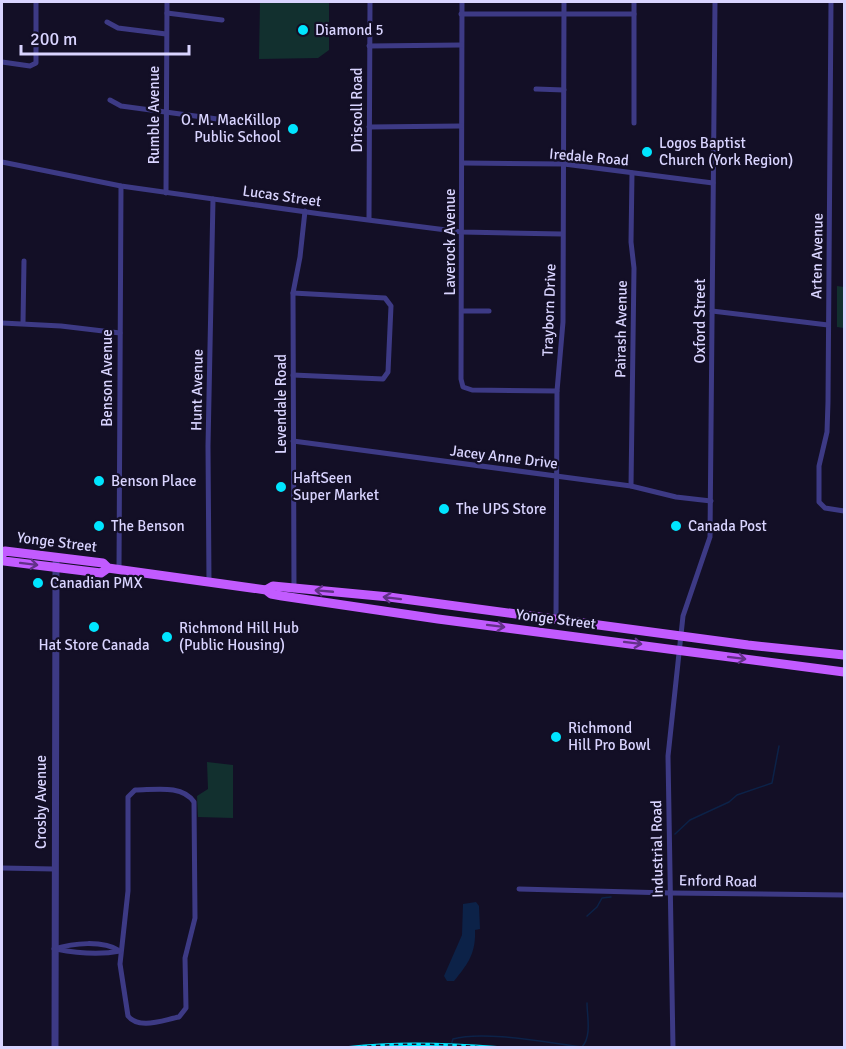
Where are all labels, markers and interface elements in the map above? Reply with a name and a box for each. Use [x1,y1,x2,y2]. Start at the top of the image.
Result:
scale bar [21,18,189,56]
place label: Diamond 5 [315,21,384,39]
marker: Diamond 5 [296,23,310,37]
text: 200 m [30,28,77,50]
street label: Rumble Avenue [145,66,163,164]
street label: Driscoll Road [348,67,366,152]
place label: O. M. MacKillop Public School [181,111,281,146]
marker: O. M. MacKillop Public School [286,122,300,136]
place label: Logos Baptist Church (York Region) [659,134,793,169]
street label: Iredale Road [548,145,630,169]
marker: Logos Baptist Church (York Region) [640,145,654,159]
street label: Lucas Street [242,182,322,210]
street label: Laverock Avenue [441,188,459,296]
street label: Arten Avenue [807,213,827,299]
street label: Trayborn Drive [538,263,560,357]
street label: Oxford Street [691,278,709,364]
street label: Pairash Avenue [611,280,631,378]
street label: Benson Avenue [98,329,116,427]
street label: Hunt Avenue [187,349,207,431]
street label: Levendale Road [272,354,290,454]
street label: Jacey Anne Drive [449,441,559,473]
place label: HaftSeen Super Market [293,469,379,504]
place label: Benson Place [111,472,197,490]
marker: Benson Place [92,474,106,488]
marker: HaftSeen Super Market [274,480,288,494]
place label: The UPS Store [456,500,547,518]
marker: The UPS Store [437,502,451,516]
place label: The Benson [111,517,185,535]
place label: Canada Post [688,517,767,535]
marker: The Benson [92,519,106,533]
marker: Canada Post [669,519,683,533]
street label: Yonge Street [16,528,98,556]
one-way arrow [18,558,38,569]
place label: Canadian PMX [50,574,143,592]
marker: Canadian PMX [31,576,45,590]
one-way arrow [315,585,335,596]
one-way arrow [382,592,402,603]
street label: Yonge Street [515,605,597,633]
place label: Richmond Hill Hub (Public Housing) [179,619,299,654]
marker: Hat Store Canada [87,620,101,634]
one-way arrow [486,621,506,632]
marker: Richmond Hill Hub (Public Housing) [160,630,174,644]
place label: Hat Store Canada [38,636,150,654]
one-way arrow [623,638,643,649]
one-way arrow [726,652,746,663]
place label: Richmond Hill Pro Bowl [568,719,651,754]
marker: Richmond Hill Pro Bowl [549,730,563,744]
street label: Crosby Avenue [32,755,50,849]
street label: Industrial Road [647,800,667,898]
street label: Enford Road [679,871,757,891]

